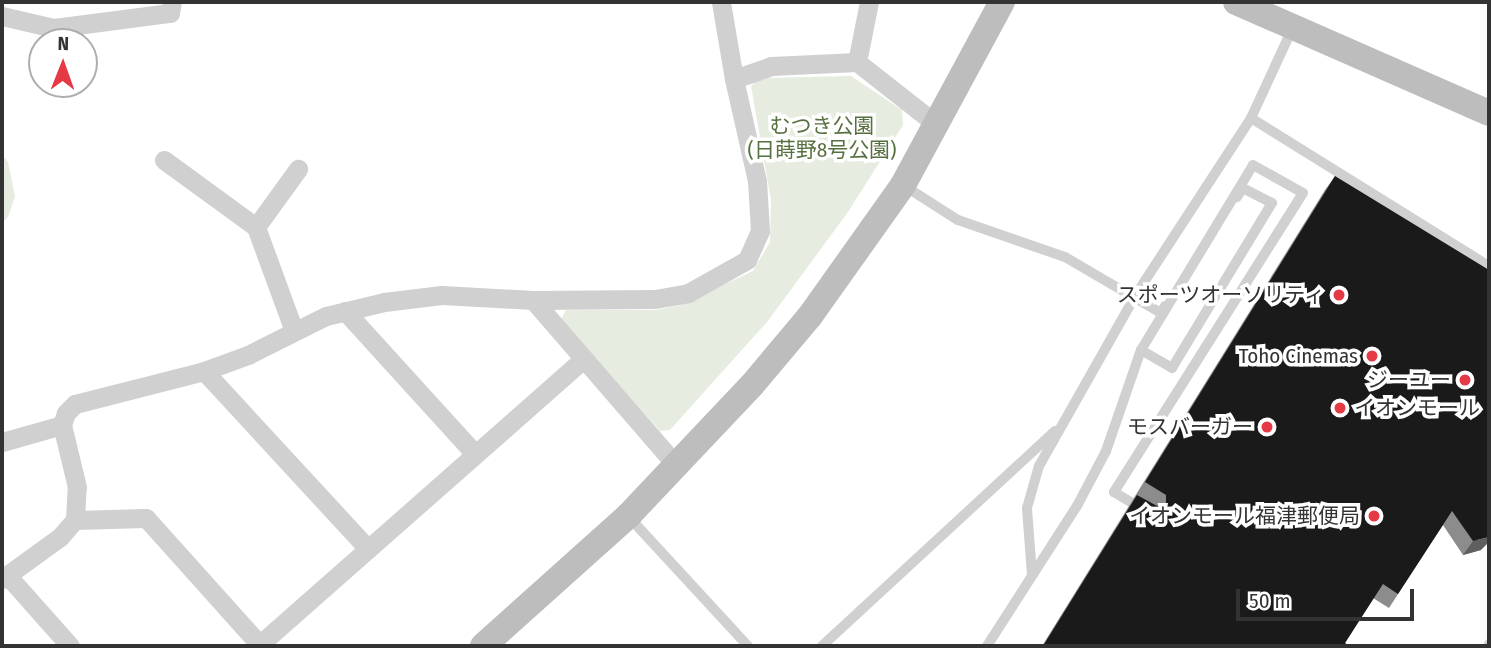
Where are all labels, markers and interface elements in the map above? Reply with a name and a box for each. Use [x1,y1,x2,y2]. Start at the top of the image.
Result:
north arrow [28,28,98,98]
text: N [57,32,69,55]
park label: むつき公園 (日蒔野8号公園) [748,113,896,163]
place label: スポーツオーソリティ [1115,282,1325,308]
marker: スポーツオーソリティ [1331,287,1347,303]
place label: Toho Cinemas [1239,343,1358,369]
marker: Toho Cinemas [1364,348,1380,364]
place label: ジーユー [1367,367,1451,393]
marker: ジーユー [1457,372,1473,388]
place label: イオンモール [1354,395,1480,421]
marker: イオンモール [1332,400,1348,416]
place label: モスバーガー [1127,414,1253,440]
marker: モスバーガー [1259,419,1275,435]
place label: イオンモール福津郵便局 [1129,503,1360,529]
marker: イオンモール福津郵便局 [1366,508,1382,524]
scale bar [1239,574,1418,618]
text: 50 m [1249,588,1291,614]

